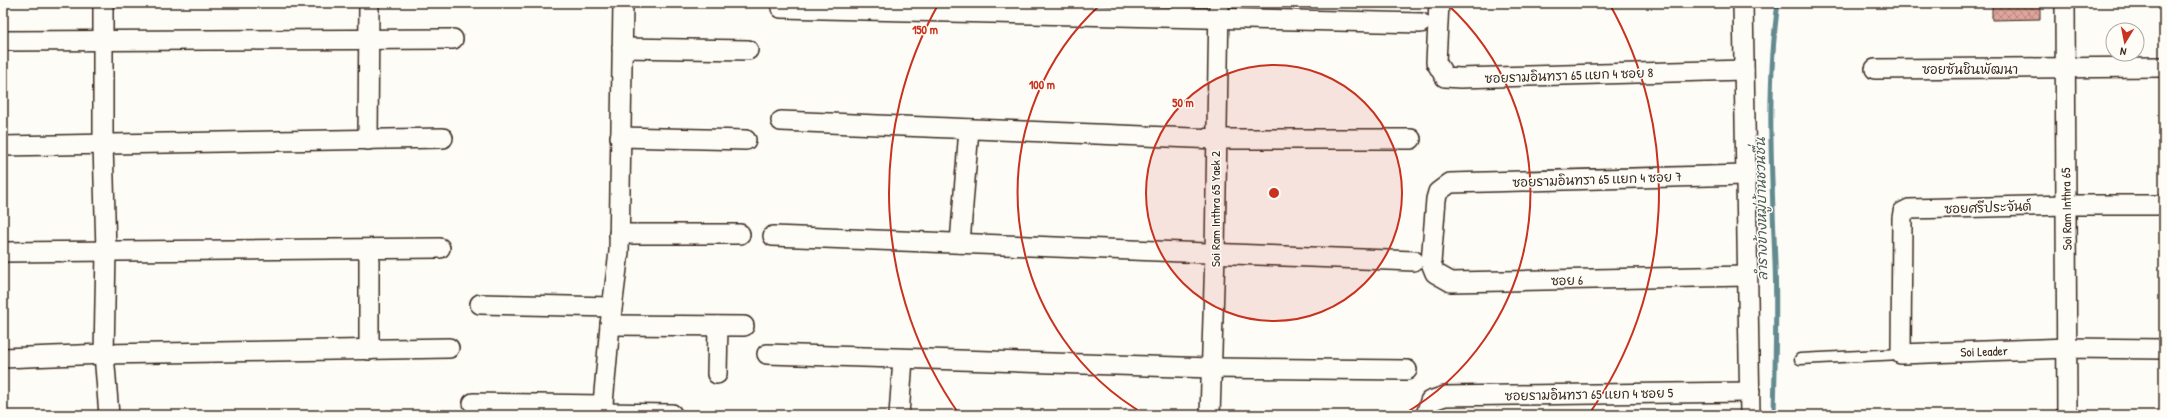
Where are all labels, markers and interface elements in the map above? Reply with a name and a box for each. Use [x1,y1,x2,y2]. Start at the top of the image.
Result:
text: 150 m [912,21,938,38]
north arrow [2105,22,2145,62]
text: N [2119,44,2127,59]
street label: ซอยซันชินพัฒนา [1922,60,2018,78]
street label: ซอยรามอินทรา 65 แยก 4 ซอย 8 [1484,63,1654,87]
text: 100 m [1029,76,1055,93]
text: 50 m [1172,94,1194,111]
water label: ลำรางข้างหมู่บ้านชวนชื่น [1747,136,1773,281]
street label: Soi Ram Inthra 65 Yaek 2 [1206,151,1224,267]
street label: ซอยรามอินทรา 65 แยก 4 ซอย 7 [1512,167,1682,191]
street label: Soi Ram Inthra 65 [2056,167,2076,250]
centre of rings [1267,186,1281,200]
street label: ซอยศรีประจันต์ [1944,196,2032,218]
street label: ซอย 6 [1551,271,1583,289]
street label: Soi Leader [1960,341,2008,361]
street label: ซอยรามอินทรา 65 แยก 4 ซอย 5 [1505,384,1674,404]

